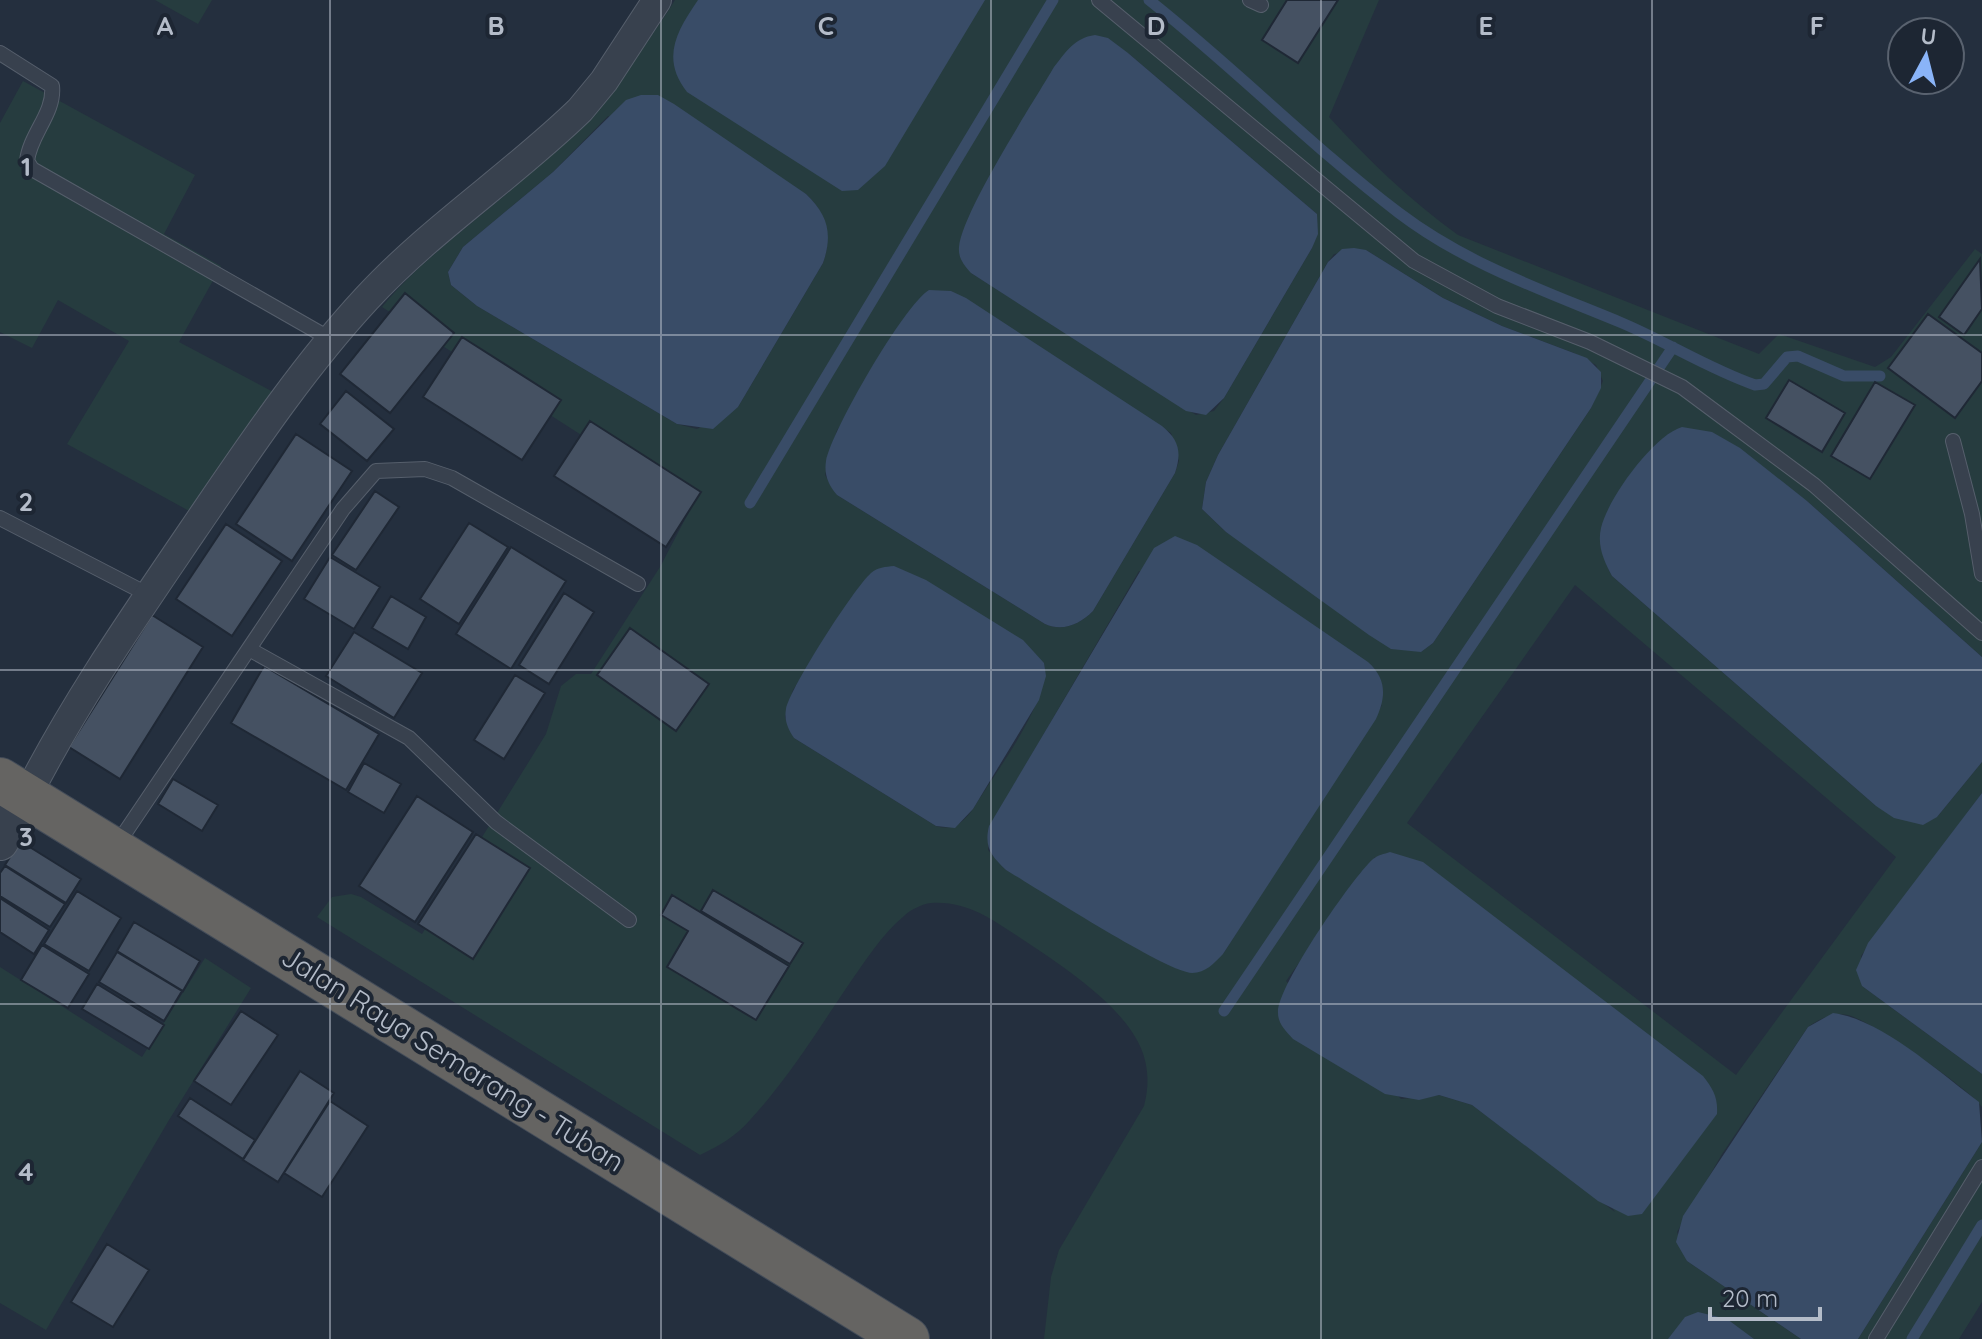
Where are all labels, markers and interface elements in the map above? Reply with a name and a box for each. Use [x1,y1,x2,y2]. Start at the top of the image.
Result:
text: A [157,9,174,42]
text: B [487,9,505,42]
text: C [818,9,834,42]
text: D [1147,9,1165,42]
text: E [1479,9,1493,42]
text: F [1810,9,1824,42]
north arrow [1886,16,1966,96]
text: U [1919,21,1938,51]
text: 1 [21,150,31,183]
text: 2 [19,485,33,518]
text: 3 [19,820,33,853]
street label: Jalan Raya Semarang - Tuban [275,938,631,1179]
text: 4 [18,1155,34,1188]
scale bar [1710,1271,1820,1321]
text: 20 m [1722,1283,1778,1313]

